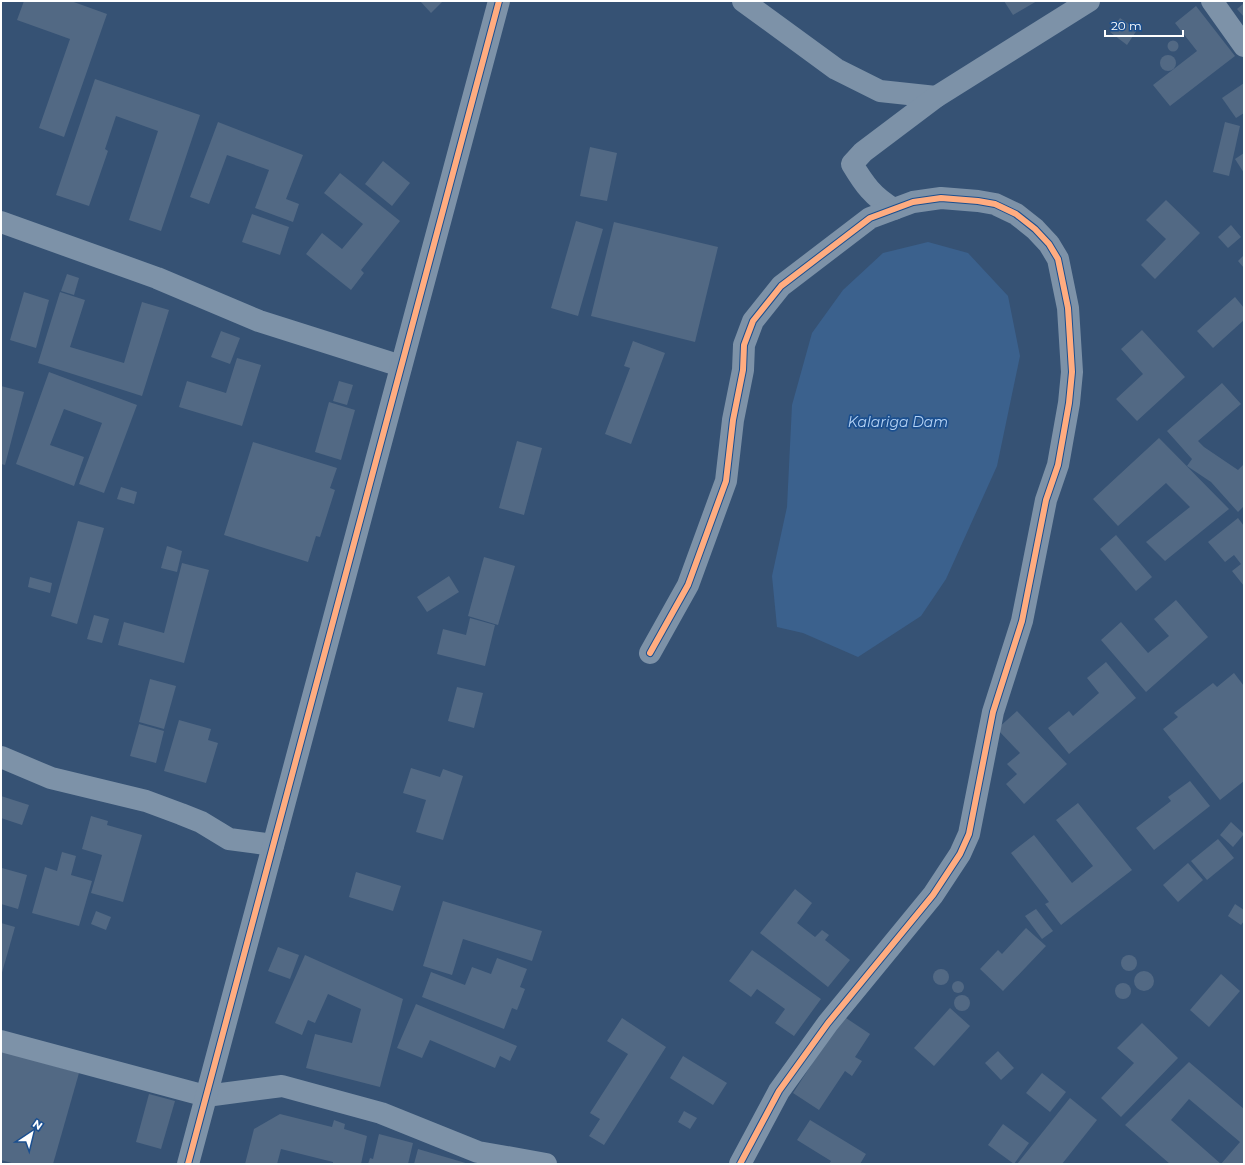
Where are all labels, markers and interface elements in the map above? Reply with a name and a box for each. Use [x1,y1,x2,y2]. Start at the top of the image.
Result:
scale bar [1105,12,1183,38]
text: 20 m [1111,18,1142,33]
water label: Kalariga Dam [848,413,948,431]
north arrow [12,1113,52,1153]
text: N [30,1117,45,1133]

